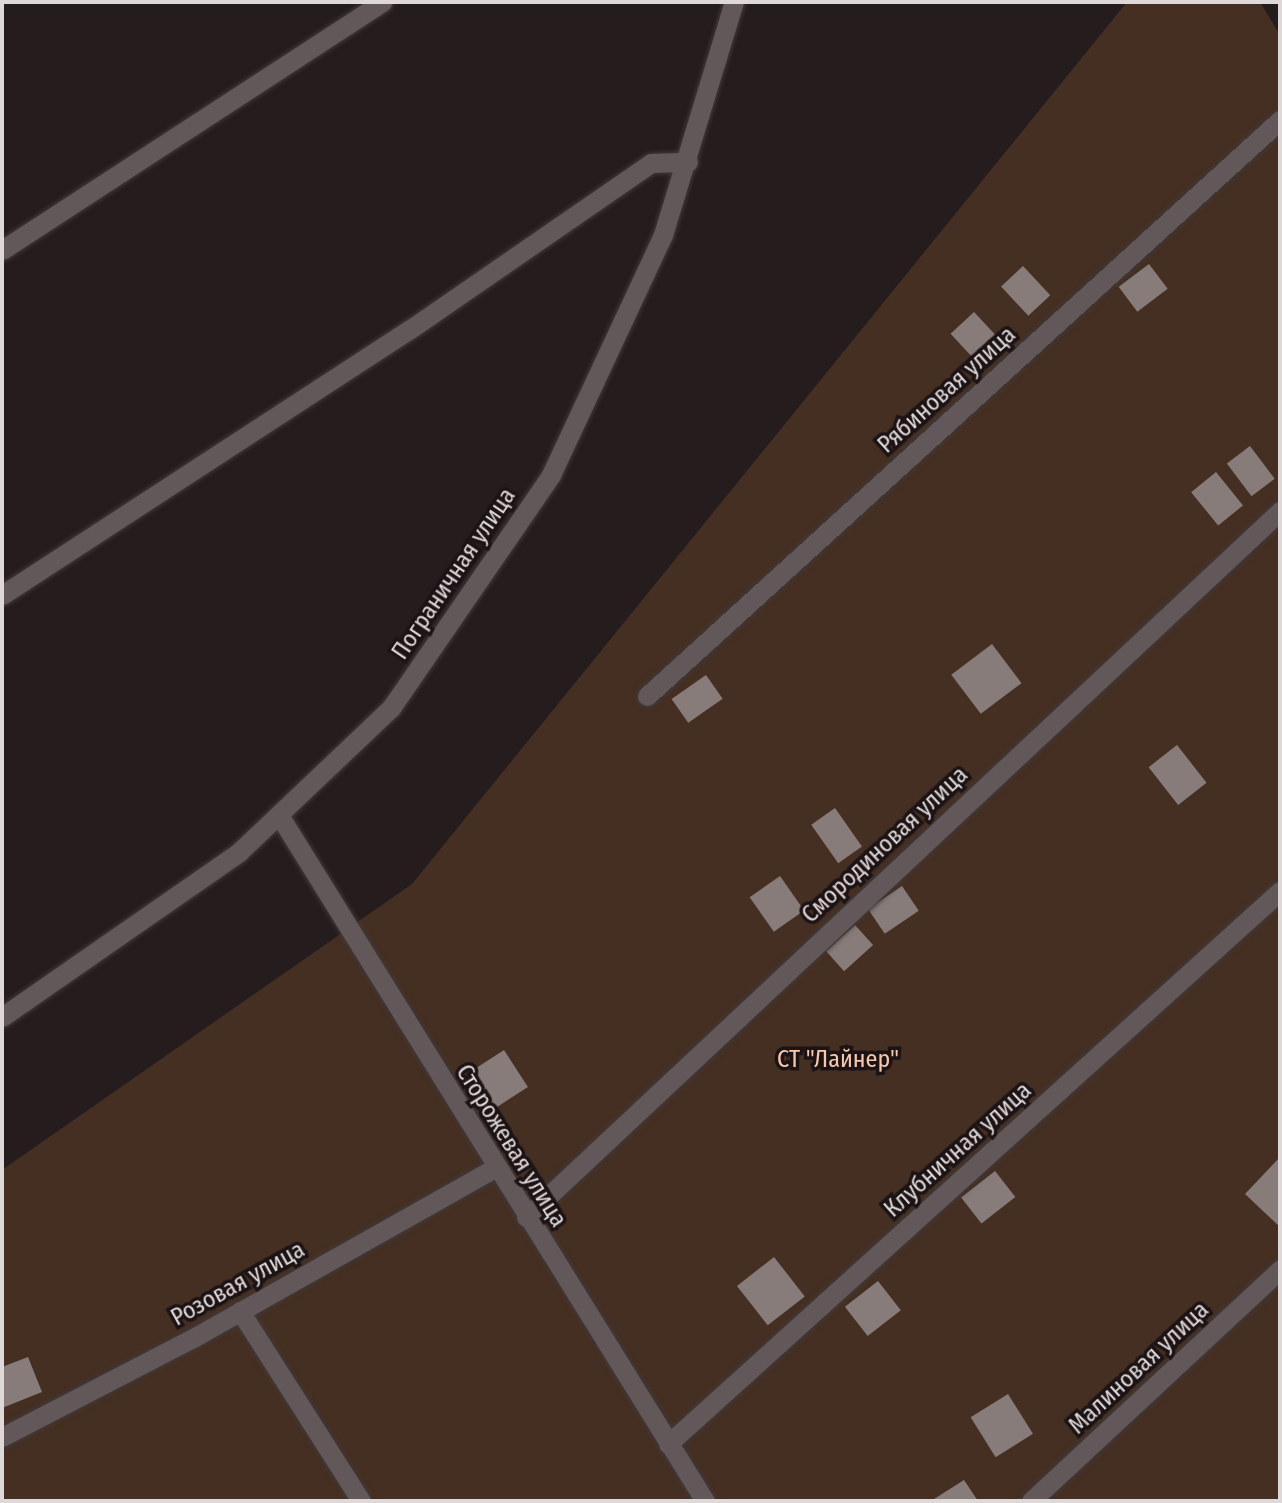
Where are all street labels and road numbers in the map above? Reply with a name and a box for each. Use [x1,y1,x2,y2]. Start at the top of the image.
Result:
street label: Рябиновая улица [872,321,1022,459]
street label: Пограничная улица [386,483,522,665]
street label: Смородиновая улица [796,761,974,929]
street label: Сторожевая улица [449,1059,573,1233]
street label: Клубничная улица [878,1076,1038,1224]
street label: Розовая улица [166,1235,310,1333]
street label: Малиновая улица [1063,1296,1215,1440]

